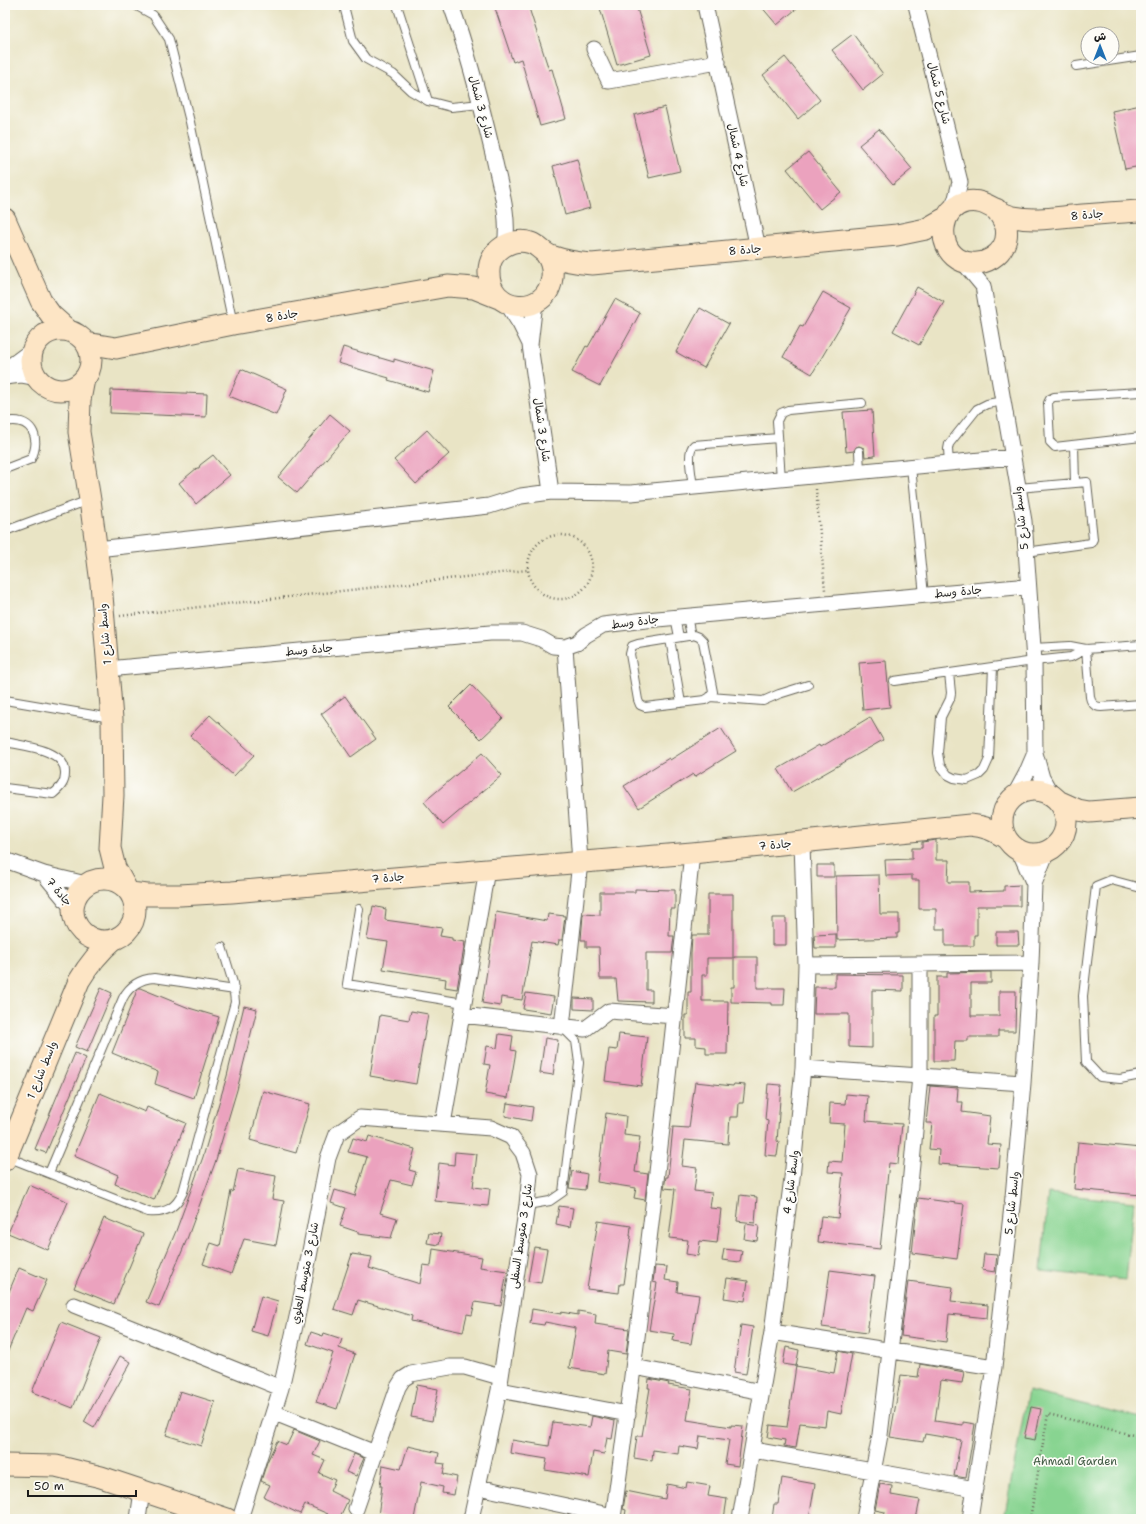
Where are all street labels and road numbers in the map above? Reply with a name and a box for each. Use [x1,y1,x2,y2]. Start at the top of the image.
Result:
street label: شارع 5 شمال [923,60,954,126]
street label: شارع 3 شمال [464,74,497,140]
street label: شارع 4 شمال [723,122,752,188]
street label: جادة 8 [1070,206,1104,224]
street label: جادة 8 [728,241,762,259]
street label: جادة 8 [265,306,299,326]
street label: شارع 3 شمال [529,397,554,463]
street label: واسط شارع 5 [1010,485,1033,551]
street label: جادة وسط [933,582,983,602]
street label: واسط شارع 1 [95,603,116,665]
street label: جادة وسط [610,612,660,632]
street label: جادة وسط [284,640,334,660]
street label: جادة 7 [758,836,792,854]
street label: جادة 7 [371,869,405,887]
street label: جادة 7 [43,875,75,909]
street label: واسط شارع 1 [24,1039,61,1102]
street label: واسط شارع 4 [780,1149,803,1215]
street label: واسط شارع 5 [1001,1171,1024,1236]
street label: شارع 3 متوسط السفلى [506,1183,537,1290]
street label: شارع 3 متوسط العلوي [288,1221,323,1325]

